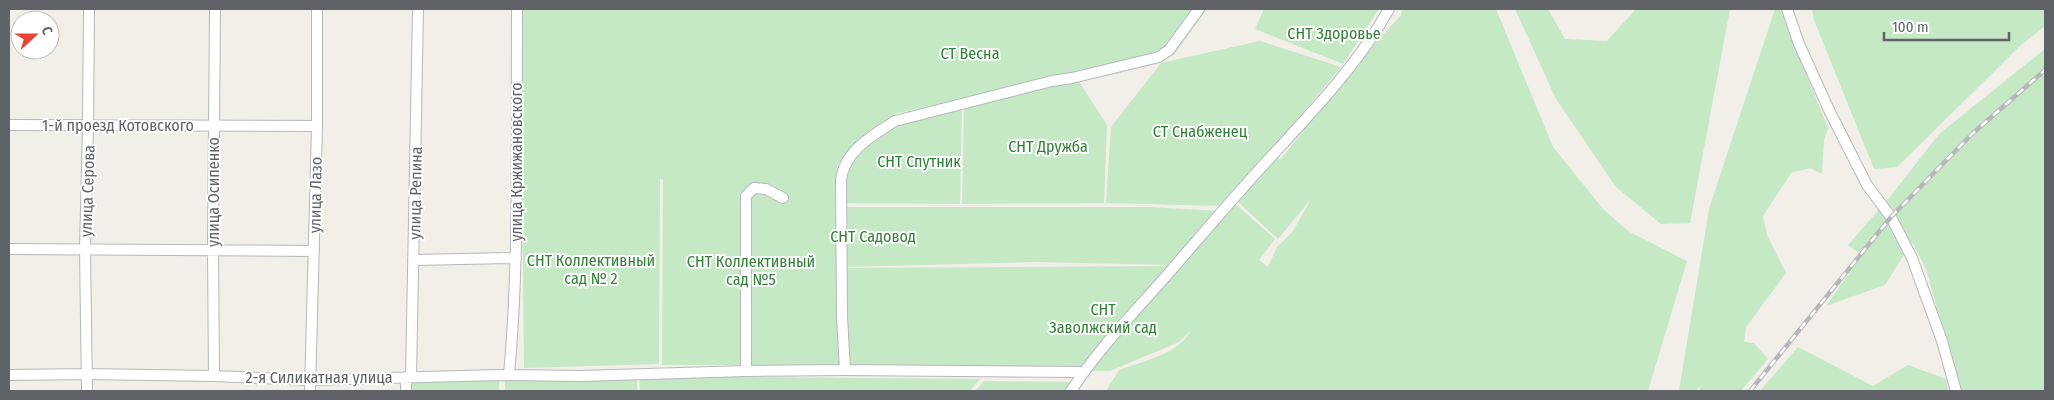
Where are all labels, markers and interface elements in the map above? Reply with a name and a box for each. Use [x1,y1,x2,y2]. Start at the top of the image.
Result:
north arrow [10,10,60,60]
scale bar [1884,10,2009,42]
text: 100 m [1892,18,1929,36]
text: С [37,24,56,38]
park label: СНТ Здоровье [1287,24,1381,43]
park label: СТ Весна [940,44,1000,63]
street label: улица Кржижановского [507,82,526,242]
street label: 1-й проезд Котовского [42,116,194,135]
park label: СТ Снабженец [1153,122,1248,141]
street label: улица Осипенко [204,137,223,247]
park label: СНТ Дружба [1008,137,1088,156]
street label: улица Серова [76,144,99,237]
street label: улица Репина [405,146,426,240]
park label: СНТ Спутник [877,152,961,171]
street label: улица Лазо [305,157,326,233]
park label: СНТ Садовод [830,227,916,246]
park label: СНТ Коллективный сад № 2 [527,251,655,288]
park label: СНТ Коллективный сад №5 [687,252,815,289]
park label: СНТ Заволжский сад [1049,300,1157,337]
street label: 2-я Силикатная улица [245,368,393,387]

